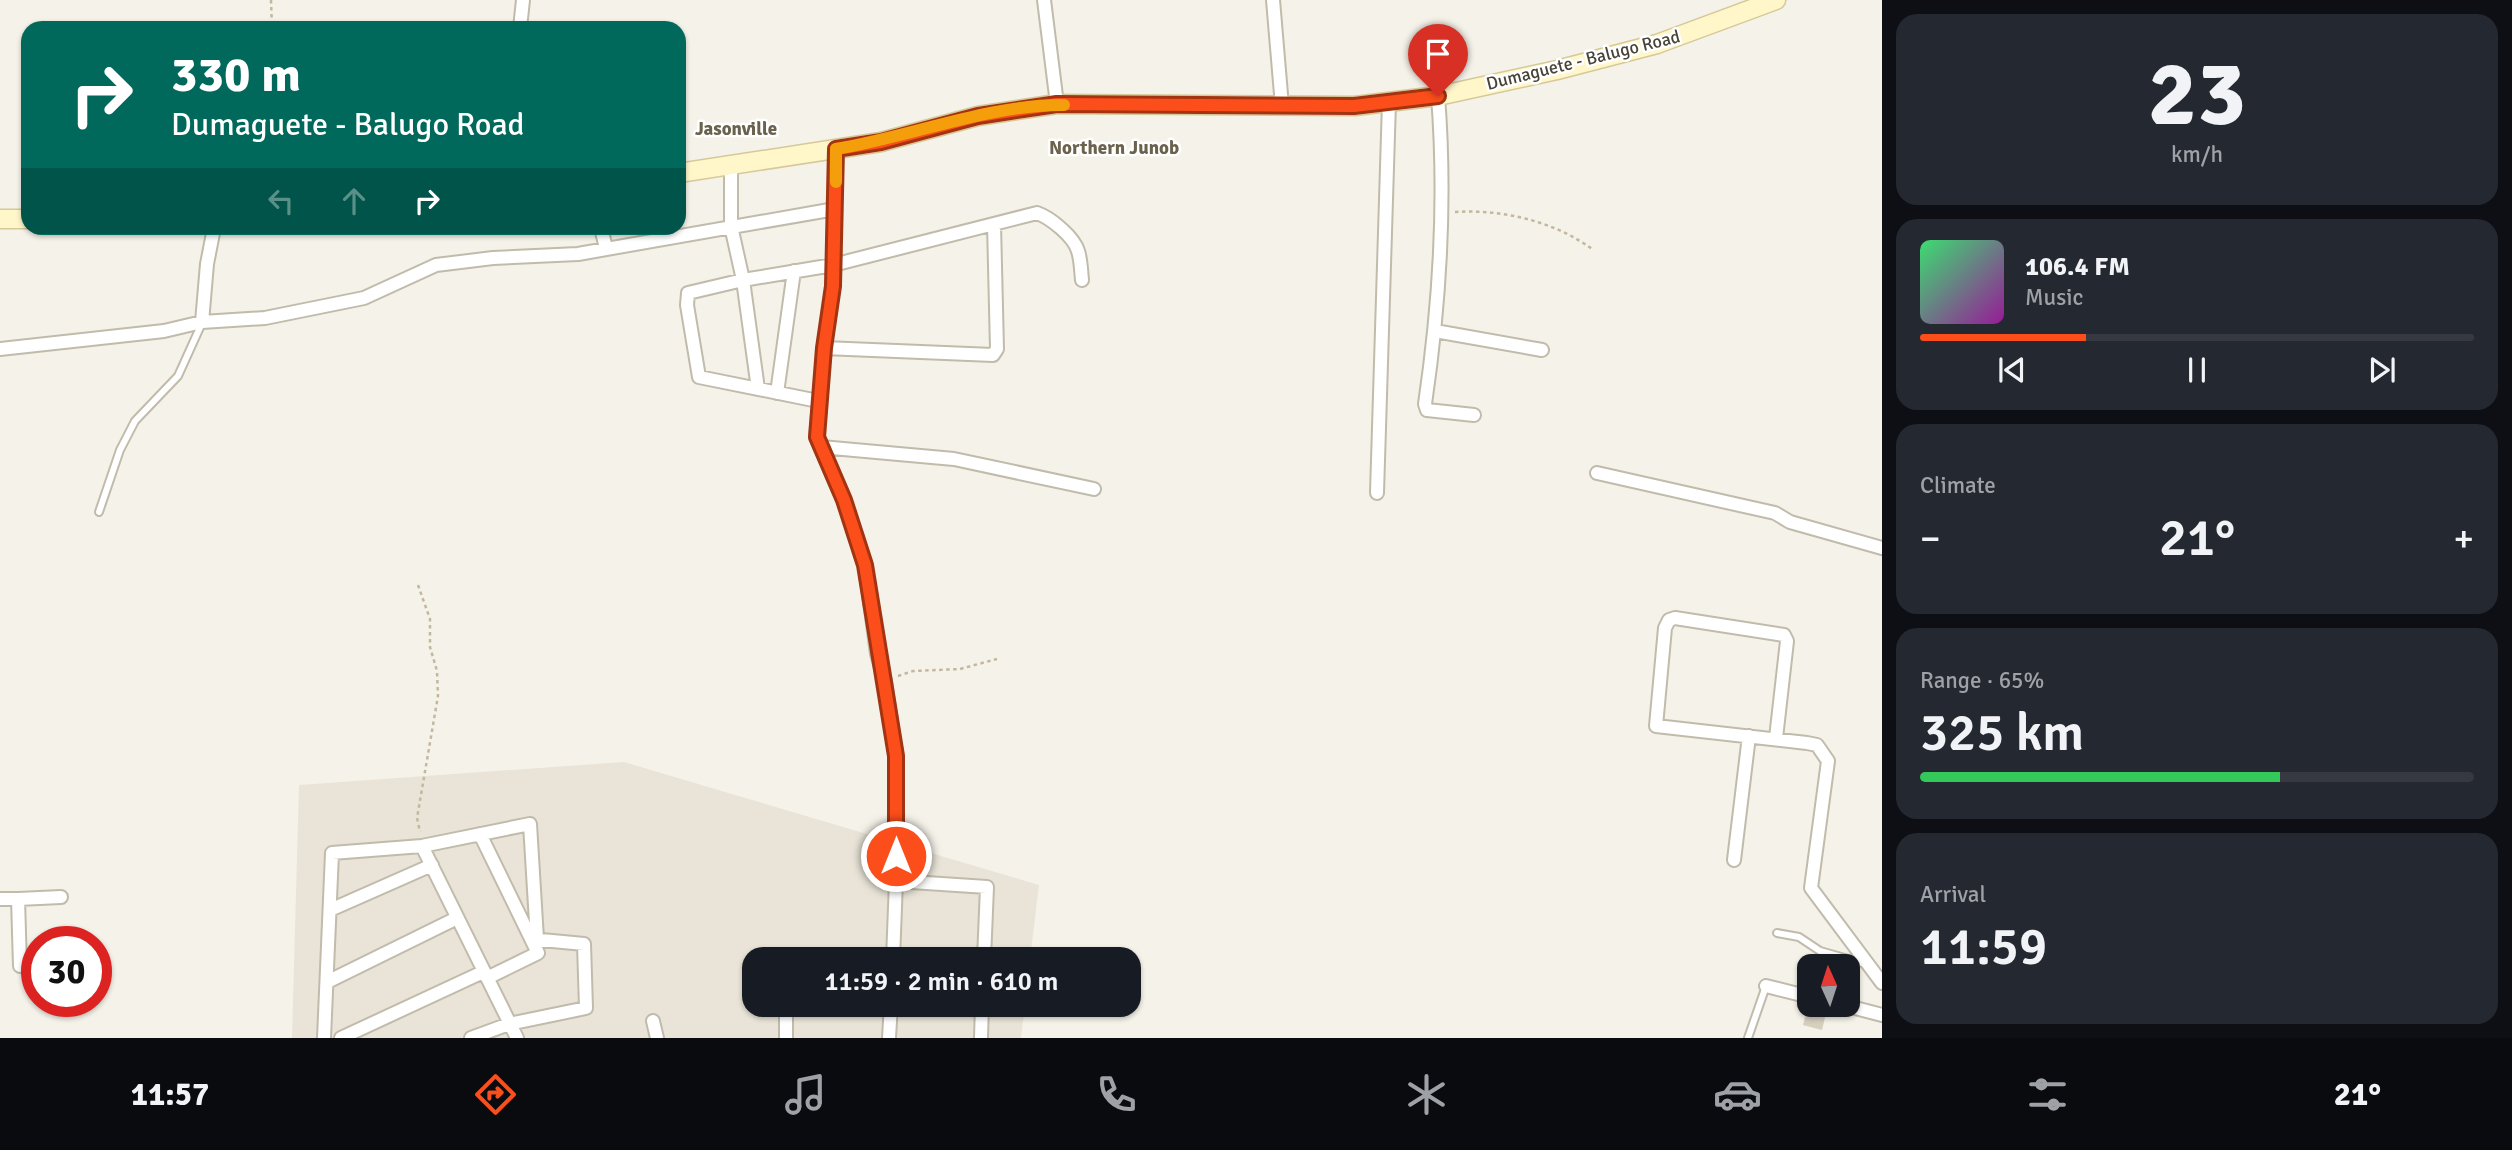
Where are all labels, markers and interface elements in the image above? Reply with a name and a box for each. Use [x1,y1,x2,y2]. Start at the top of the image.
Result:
pin [1408,24,1468,96]
street label: Dumaguete - Balugo Road [1484,25,1682,95]
icon: arrive [1419,35,1457,73]
text: 23 [2148,38,2246,151]
text: 330 m [171,45,301,105]
icon: right [56,49,147,140]
text: Dumaguete - Balugo Road [171,105,525,144]
district label: Jasonville [695,117,777,141]
district label: Northern Junob [1049,136,1179,160]
text: km/h [2171,140,2223,169]
icon: left [262,182,300,220]
icon: ahead [335,182,373,220]
icon: right [408,182,446,220]
text: 106.4 FM [2025,251,2130,283]
text: Music [2025,283,2083,312]
icon: previous [1993,351,2031,389]
icon: pause [2178,351,2216,389]
icon: next [2363,351,2401,389]
text: Climate [1920,471,1996,500]
text: 21° [2159,506,2235,570]
text: − [1920,515,1941,562]
text: + [2453,515,2474,562]
text: Range · 65% [1920,666,2044,695]
text: 325 km [1920,701,2084,765]
position arrow [859,819,933,893]
text: Arrival [1920,880,1986,909]
text: 11:59 [1920,915,2047,979]
speed limit sign: 30 [21,926,112,1017]
north arrow [1797,954,1860,1017]
map controls [1797,954,1860,1017]
text: 11:59 · 2 min · 610 m [825,966,1058,998]
icon: directions [471,1070,520,1119]
icon: music [781,1070,830,1119]
icon: phone [1092,1070,1141,1119]
icon: climate [1402,1070,1451,1119]
icon: car [1713,1070,1762,1119]
icon: filters [2023,1070,2072,1119]
text: 11:57 [131,1075,209,1114]
text: 21° [2334,1075,2381,1114]

